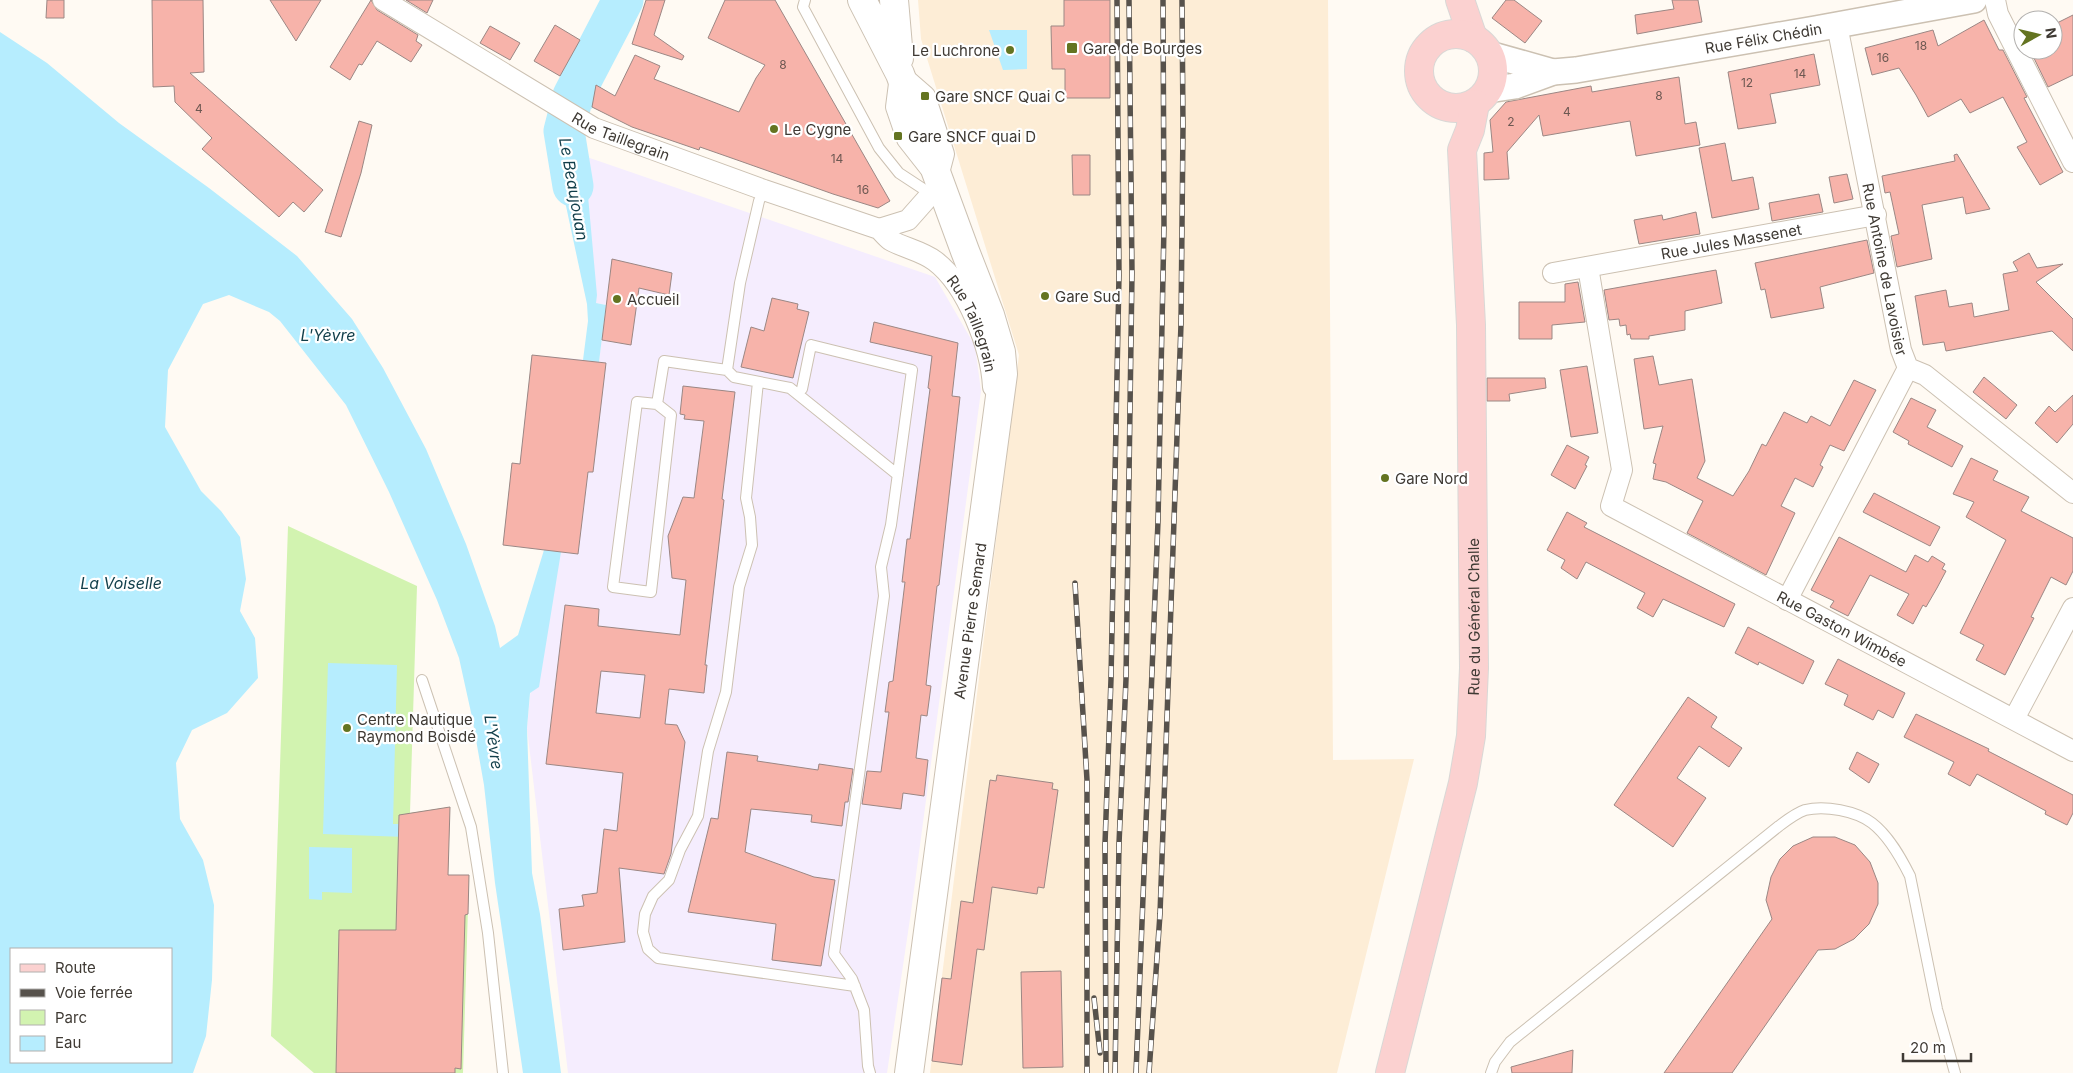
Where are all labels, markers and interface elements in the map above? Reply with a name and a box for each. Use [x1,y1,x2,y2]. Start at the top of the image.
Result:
north arrow [2013,10,2063,60]
street label: Rue Félix Chédin [1703,18,1823,57]
text: N [2042,27,2061,40]
house number: 18 [1915,38,1927,53]
place label: Gare de Bourges [1083,39,1202,58]
place label: Le Luchrone [912,41,1000,60]
marker: Gare de Bourges [1065,41,1079,55]
marker: Le Luchrone [1004,44,1016,56]
house number: 16 [1877,50,1889,65]
house number: 8 [779,57,787,72]
house number: 14 [1794,66,1807,81]
house number: 12 [1741,75,1753,90]
place label: Gare SNCF Quai C [935,87,1066,106]
house number: 8 [1655,88,1663,103]
marker: Gare SNCF Quai C [919,90,931,102]
house number: 4 [195,101,203,116]
house number: 4 [1563,104,1571,119]
street label: Rue Taillegrain [569,108,673,164]
house number: 2 [1507,114,1515,129]
place label: Le Cygne [784,120,851,139]
marker: Le Cygne [768,123,780,135]
place label: Gare SNCF quai D [908,127,1036,146]
marker: Gare SNCF quai D [892,130,904,142]
water label: Le Beaujouan [555,136,593,242]
house number: 14 [831,151,844,166]
street label: Rue Antoine de Lavoisier [1859,181,1912,359]
house number: 16 [857,182,869,197]
street label: Rue Jules Massenet [1659,219,1803,263]
street label: Rue Taillegrain [943,271,1001,374]
place label: Gare Sud [1055,287,1121,306]
place label: Accueil [627,290,679,309]
marker: Gare Sud [1039,290,1051,302]
marker: Accueil [611,293,623,305]
water label: L'Yèvre [301,325,355,345]
place label: Gare Nord [1395,469,1468,488]
marker: Gare Nord [1379,472,1391,484]
street label: Rue du Général Challe [1463,538,1484,696]
street label: Avenue Pierre Semard [950,542,990,700]
water label: La Voiselle [80,573,162,593]
street label: Rue Gaston Wimbée [1774,586,1910,671]
place label: Centre Nautique Raymond Boisdé [357,710,476,746]
water label: L'Yèvre [480,713,508,771]
marker: Centre Nautique Raymond Boisdé [341,722,353,734]
legend [10,948,172,1063]
text: Route [55,958,96,977]
text: Voie ferrée [55,983,133,1002]
text: Parc [55,1008,87,1027]
scale bar [1903,1030,1970,1062]
text: Eau [55,1033,81,1052]
text: 20 m [1910,1038,1946,1057]

